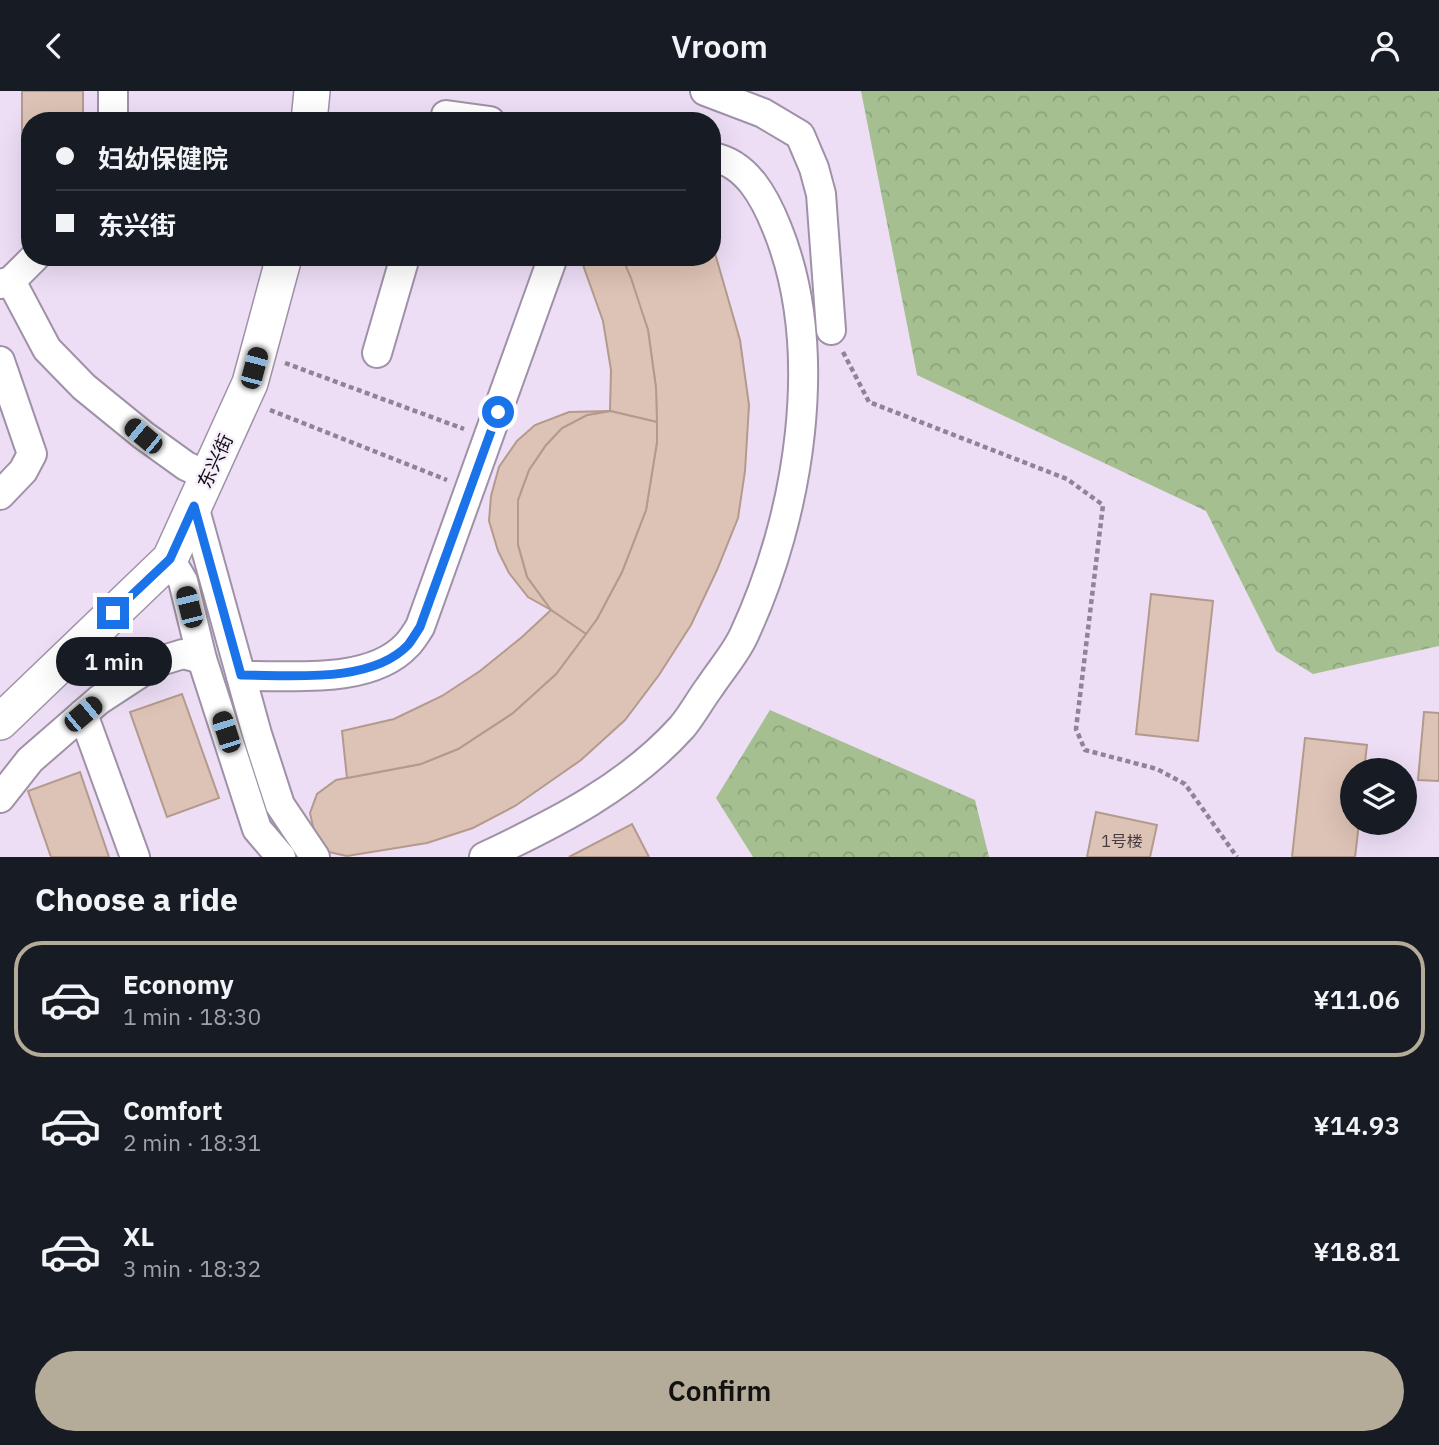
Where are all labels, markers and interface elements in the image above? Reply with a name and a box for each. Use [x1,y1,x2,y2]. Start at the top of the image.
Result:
text: Vroom [671,25,768,67]
icon: back [35,27,73,65]
icon: person [1366,27,1404,65]
text: 妇幼保健院 [98,141,228,175]
text: 东兴街 [98,208,176,242]
car [239,345,270,391]
route start [482,396,514,428]
car [121,414,166,458]
street label: 东兴街 [192,430,238,492]
car [174,584,205,630]
route end [97,597,129,629]
callout: 1 min [55,637,171,687]
text: 1 min [84,646,144,676]
car [61,692,106,736]
car [210,709,243,755]
map controls [1340,758,1417,835]
button: layers [1340,758,1417,835]
house number: 1号楼 [1101,831,1143,851]
text: Choose a ride [35,878,238,920]
text: Economy [123,967,234,1001]
icon: car [39,968,102,1031]
text: ¥11.06 [1313,982,1400,1016]
text: 1 min · 18:30 [123,1001,261,1031]
text: Comfort [123,1093,222,1127]
icon: car [39,1094,102,1157]
text: ¥14.93 [1313,1108,1400,1142]
text: 2 min · 18:31 [123,1127,261,1157]
text: XL [123,1219,154,1253]
icon: car [39,1220,102,1283]
text: ¥18.81 [1313,1234,1400,1268]
text: 3 min · 18:32 [123,1253,261,1283]
button: Confirm [35,1351,1404,1431]

